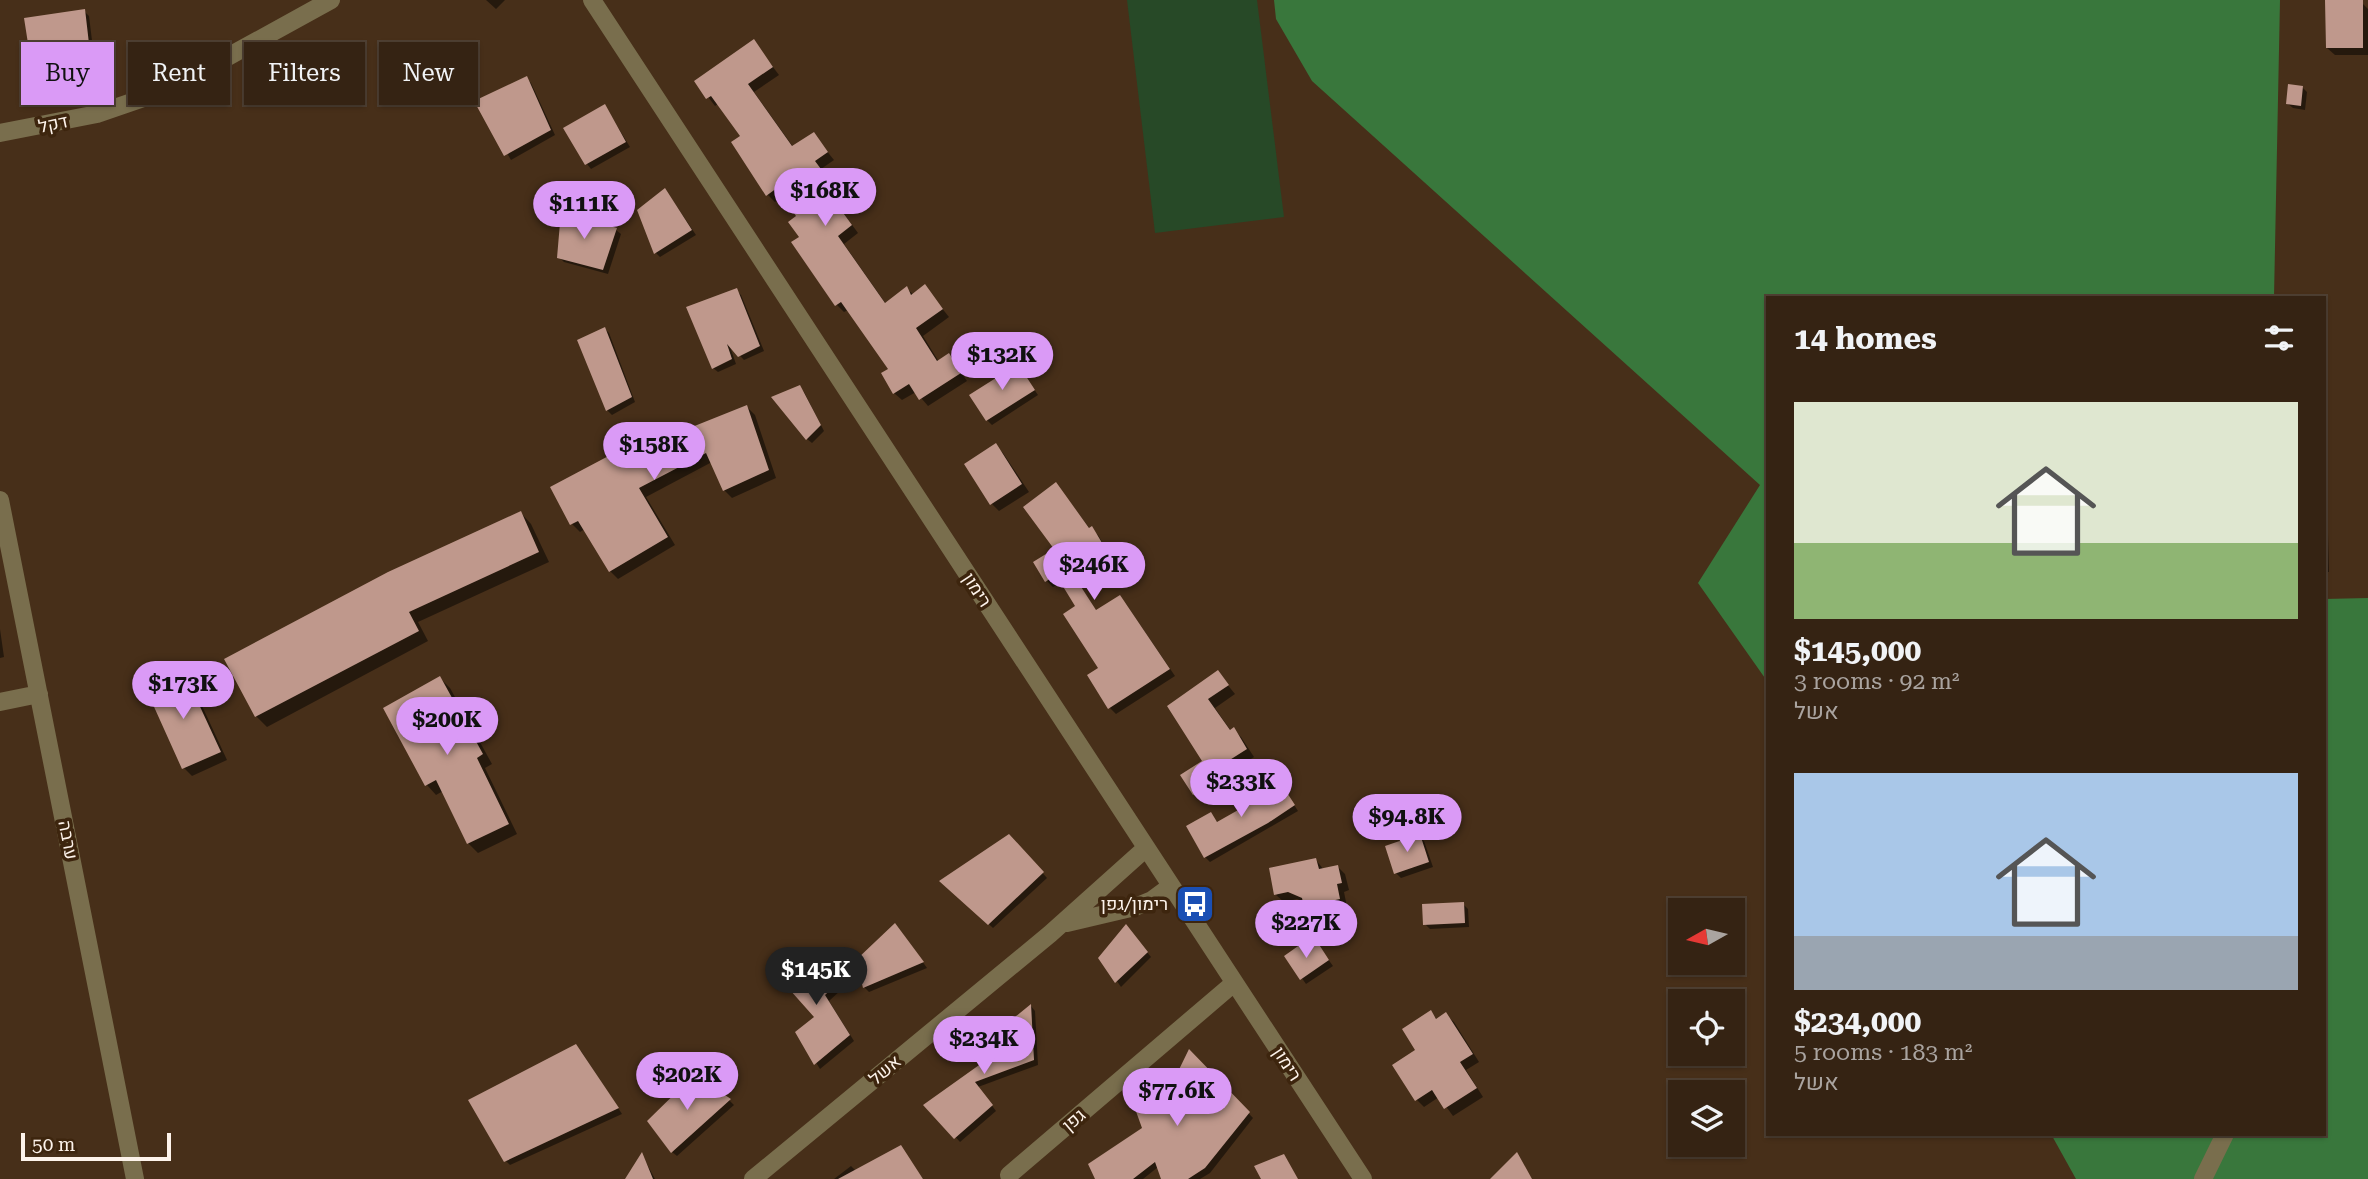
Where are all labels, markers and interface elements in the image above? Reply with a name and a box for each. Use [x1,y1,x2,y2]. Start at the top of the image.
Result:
chip: Buy [21,42,114,105]
chip: Rent [128,42,230,105]
chip: Filters [244,42,365,105]
chip: New [379,42,478,105]
street label: דקל [36,110,70,137]
pin: $168K [776,168,874,228]
text: $168K [790,177,860,204]
pin: $111K [535,182,633,241]
text: $111K [549,190,619,217]
icon: filters [2260,319,2298,357]
text: 14 homes [1794,321,1937,356]
pin: $132K [953,332,1051,392]
text: $132K [967,341,1037,368]
pin: $158K [605,422,703,482]
text: $158K [619,431,689,458]
icon: home [1983,448,2109,574]
pin: $246K [1045,542,1143,602]
text: $246K [1059,551,1129,578]
street label: רימון [959,569,996,611]
text: $145,000 [1794,633,1921,668]
pin: $173K [134,662,232,721]
text: 3 rooms · 92 m² [1794,668,1960,695]
text: $173K [148,670,218,697]
pin: $200K [398,698,496,757]
text: אשל [1794,698,1839,725]
text: $200K [412,706,482,733]
pin: $233K [1192,760,1290,819]
text: $233K [1206,768,1276,795]
pin: $94.8K [1350,794,1464,854]
text: $94.8K [1369,803,1445,830]
street label: ערבה [54,819,83,861]
icon: home [1983,819,2109,945]
bus stop icon: רימון/גפן [1174,883,1216,925]
place label: רימון/גפן [1101,893,1168,914]
north arrow [1668,898,1745,975]
map controls [1668,898,1745,1157]
pin: $227K [1257,900,1355,960]
text: $227K [1271,909,1341,936]
pin: $145K [767,948,865,1007]
text: $145K [781,956,851,983]
button: locate [1668,989,1745,1066]
text: $234,000 [1794,1004,1921,1039]
pin: $234K [935,1016,1033,1076]
text: $234K [949,1025,1019,1052]
text: 5 rooms · 183 m² [1794,1039,1972,1066]
street label: רימון [1269,1043,1306,1085]
street label: אשל [864,1050,905,1089]
pin: $202K [638,1052,736,1112]
text: $202K [652,1061,722,1088]
pin: $77.6K [1120,1068,1234,1128]
text: אשל [1794,1069,1839,1096]
text: $77.6K [1139,1077,1215,1104]
button: layers [1668,1080,1745,1157]
street label: גפן [1058,1104,1089,1135]
scale bar [21,1130,172,1162]
text: 50 m [32,1133,75,1156]

